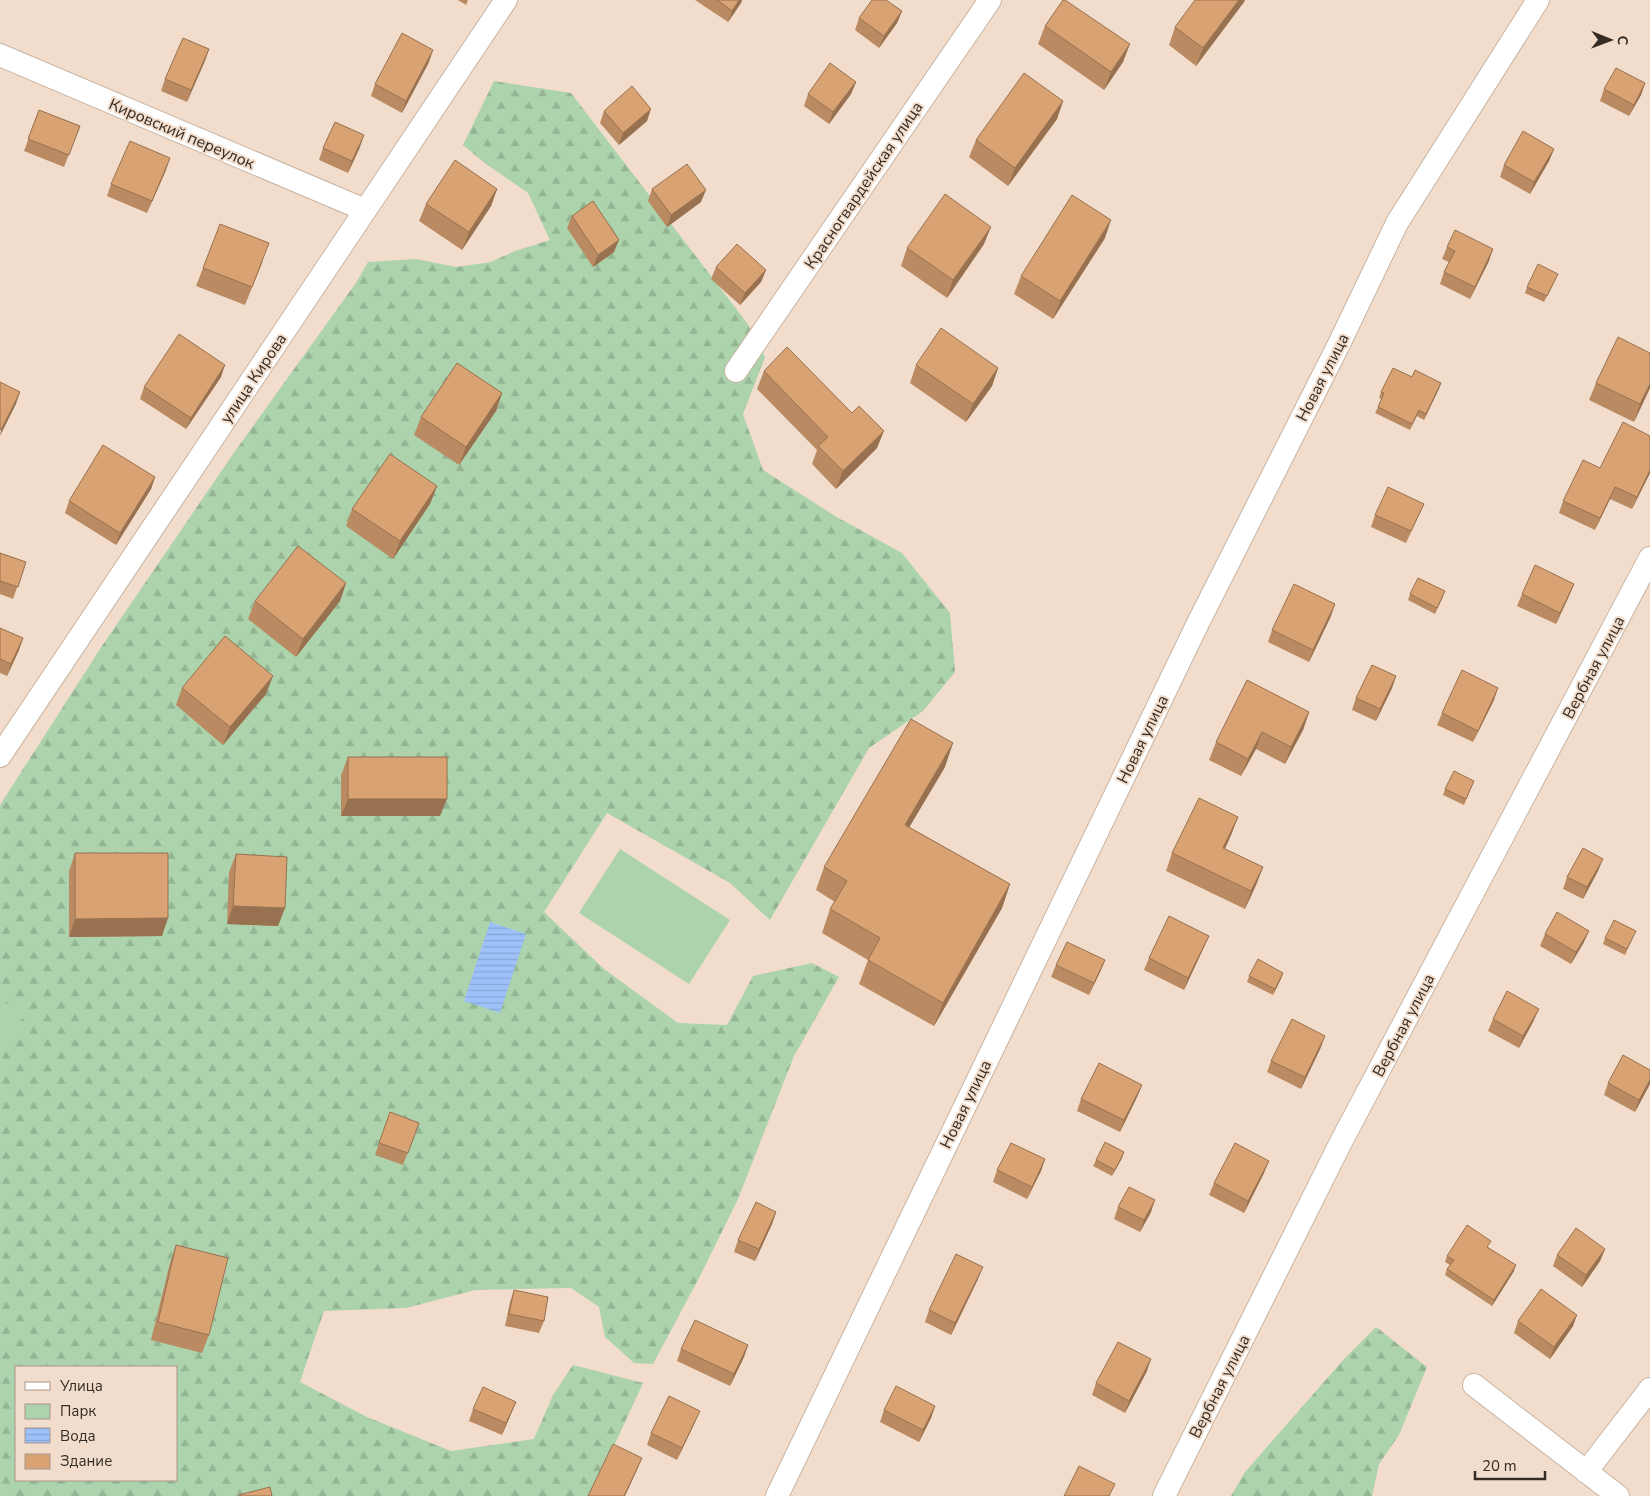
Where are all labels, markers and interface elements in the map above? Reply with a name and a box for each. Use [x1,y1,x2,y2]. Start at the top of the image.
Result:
north arrow [1585,15,1635,65]
text: С [1613,35,1632,46]
street label: Кировский переулок [105,93,258,175]
street label: Красногвардейская улица [799,97,928,274]
street label: улица Кирова [216,329,292,428]
street label: Новая улица [1291,330,1354,425]
street label: Вербная улица [1558,612,1630,723]
street label: Новая улица [1112,691,1174,787]
street label: Вербная улица [1368,970,1440,1081]
street label: Новая улица [935,1056,997,1152]
street label: Вербная улица [1184,1331,1255,1442]
legend [15,1366,178,1481]
text: Улица [59,1376,103,1396]
text: Парк [60,1401,96,1421]
text: Вода [60,1426,96,1446]
scale bar [1475,1448,1545,1480]
text: Здание [60,1451,112,1471]
text: 20 m [1482,1456,1517,1476]

